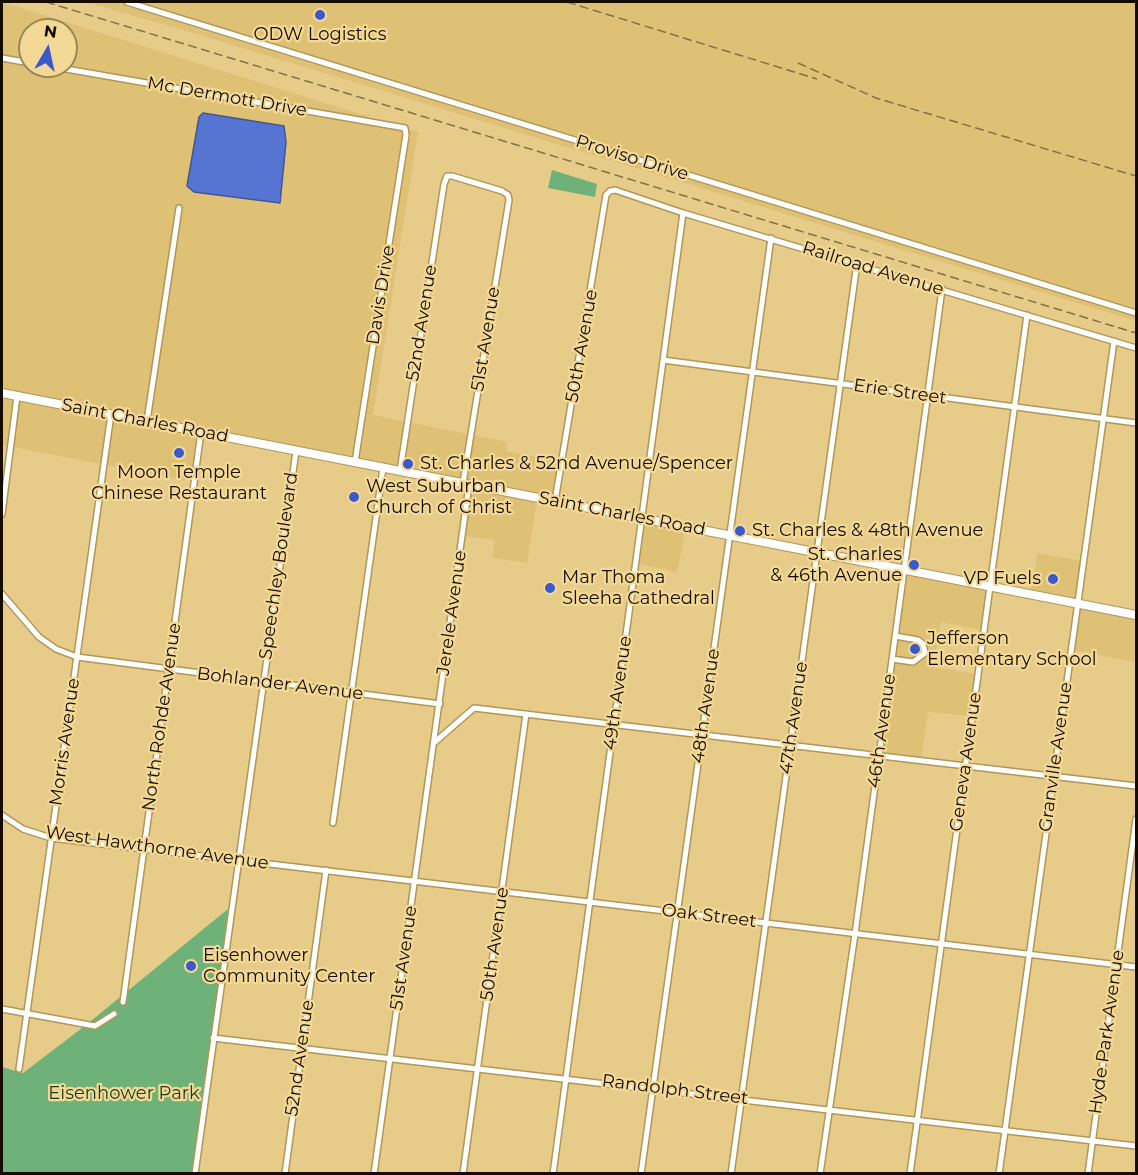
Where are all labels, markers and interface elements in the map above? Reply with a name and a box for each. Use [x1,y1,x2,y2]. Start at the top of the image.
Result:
marker: ODW Logistics [313,8,327,22]
north arrow [18,18,78,78]
text: N [43,21,58,42]
place label: ODW Logistics [253,24,387,46]
street label: Mc Dermott Drive [146,72,308,122]
street label: Proviso Drive [573,131,691,185]
street label: Railroad Avenue [800,237,946,301]
street label: Davis Drive [362,244,400,346]
street label: 52nd Avenue [402,263,442,383]
street label: 51st Avenue [467,285,505,393]
street label: 50th Avenue [561,288,603,404]
street label: Erie Street [852,375,948,409]
street label: Saint Charles Road [60,394,230,448]
marker: Moon Temple Chinese Restaurant [172,446,186,460]
place label: St. Charles & 52nd Avenue/Spencer [420,453,733,475]
marker: St. Charles & 52nd Avenue/Spencer [401,457,415,471]
place label: Moon Temple Chinese Restaurant [91,462,267,504]
street label: Speechley Boulevard [255,471,303,661]
place label: West Suburban Church of Christ [366,476,512,518]
street label: Saint Charles Road [537,487,707,541]
marker: West Suburban Church of Christ [347,490,361,504]
place label: St. Charles & 48th Avenue [752,520,983,542]
marker: St. Charles & 48th Avenue [733,524,747,538]
place label: St. Charles & 46th Avenue [770,544,902,586]
street label: Jerele Avenue [433,549,471,677]
marker: St. Charles & 46th Avenue [907,558,921,572]
place label: Mar Thoma Sleeha Cathedral [562,567,715,610]
place label: VP Fuels [963,568,1041,590]
marker: VP Fuels [1046,572,1060,586]
marker: Mar Thoma Sleeha Cathedral [543,581,557,595]
street label: North Rohde Avenue [138,622,186,812]
place label: Jefferson Elementary School [927,628,1097,670]
street label: 49th Avenue [599,635,637,751]
marker: Jefferson Elementary School [908,642,922,656]
street label: 48th Avenue [687,647,725,765]
street label: 47th Avenue [775,660,813,776]
street label: Bohlander Avenue [196,663,364,705]
street label: 46th Avenue [863,673,901,789]
street label: Morris Avenue [45,677,85,807]
street label: Granville Avenue [1035,681,1077,833]
street label: Geneva Avenue [946,691,986,833]
street label: West Hawthorne Avenue [44,822,270,874]
street label: 50th Avenue [476,886,514,1002]
street label: Oak Street [660,899,758,933]
street label: 51st Avenue [386,904,422,1012]
place label: Eisenhower Community Center [203,945,375,988]
street label: Hyde Park Avenue [1085,948,1129,1116]
marker: Eisenhower Community Center [184,959,198,973]
street label: 52nd Avenue [281,998,319,1118]
street label: Randolph Street [600,1070,750,1110]
park label: Eisenhower Park [48,1083,200,1105]

